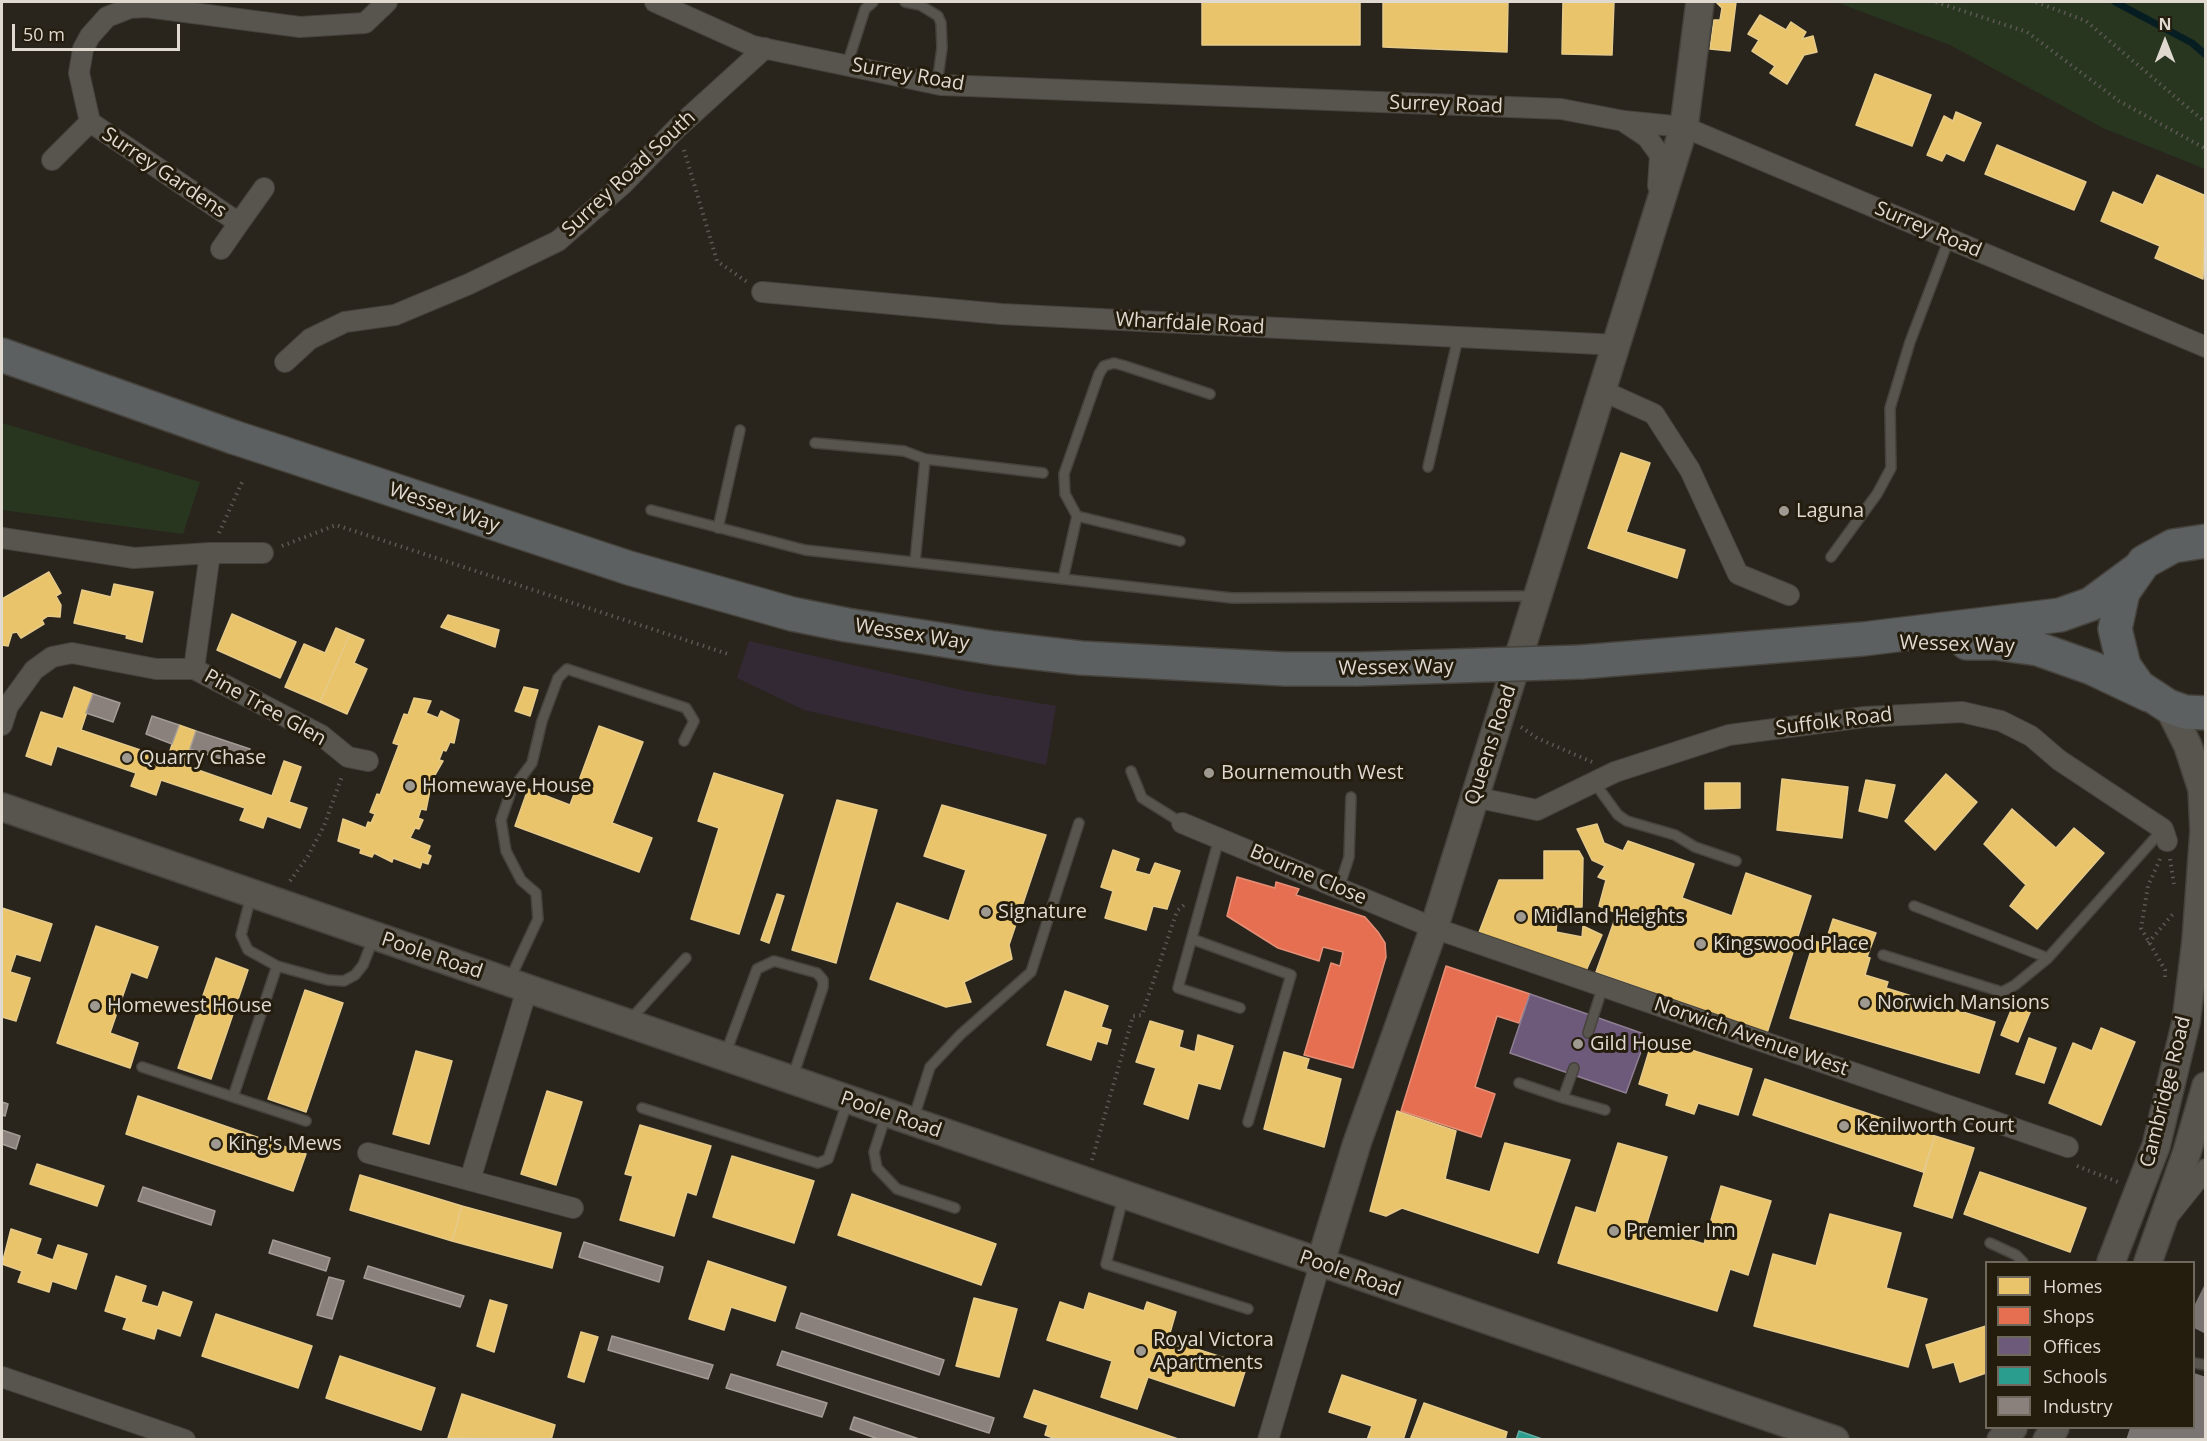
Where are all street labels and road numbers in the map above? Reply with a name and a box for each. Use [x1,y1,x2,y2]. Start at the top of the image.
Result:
street label: Surrey Road [850,53,966,97]
street label: Surrey Road [1389,91,1503,119]
street label: Surrey Road South [557,106,701,242]
street label: Surrey Gardens [97,122,231,224]
street label: Surrey Road [1871,197,1985,263]
street label: Wharfdale Road [1115,308,1265,340]
street label: Wessex Way [386,478,502,538]
street label: Wessex Way [853,614,971,656]
street label: Wessex Way [1899,631,2015,659]
street label: Wessex Way [1338,655,1454,681]
street label: Pine Tree Glen [200,665,330,751]
street label: Queens Road [1460,682,1522,808]
street label: Suffolk Road [1774,703,1894,741]
street label: Bourne Close [1246,840,1370,910]
street label: Poole Road [378,928,486,984]
street label: Norwich Avenue West [1651,992,1851,1082]
street label: Cambridge Road [2136,1014,2196,1170]
street label: Poole Road [837,1087,945,1143]
street label: Poole Road [1296,1246,1404,1302]

